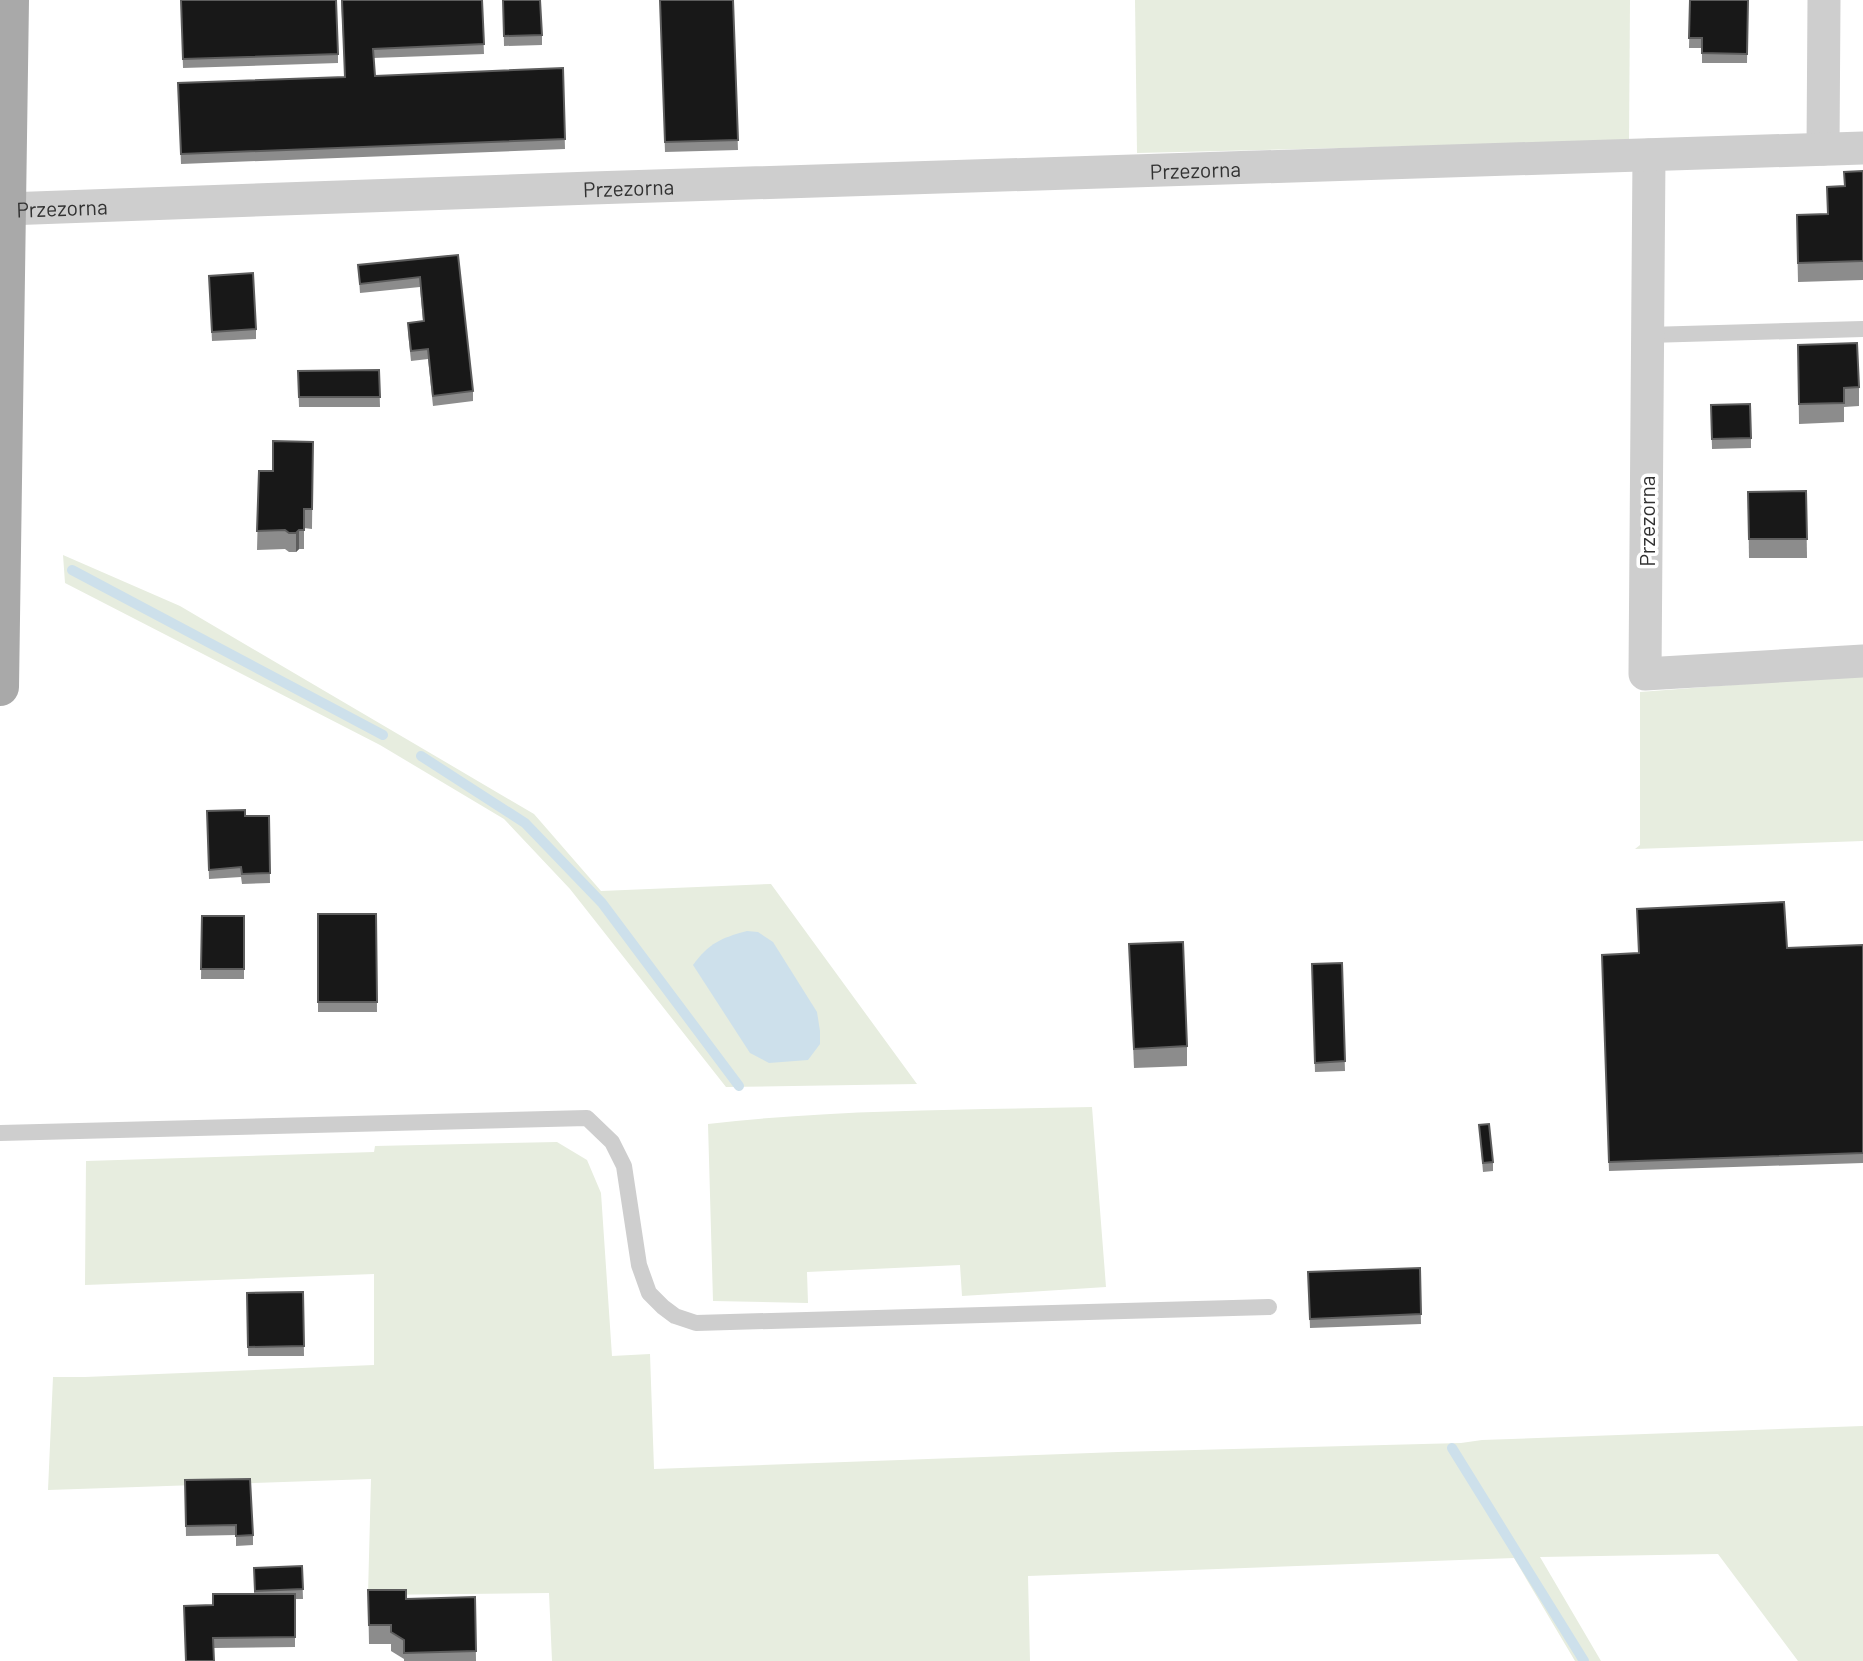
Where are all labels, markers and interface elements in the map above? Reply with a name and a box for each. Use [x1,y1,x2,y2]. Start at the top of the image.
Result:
street label: Przezorna [1149,155,1241,183]
street label: Przezorna [583,173,675,201]
street label: Przezorna [16,193,108,221]
street label: Przezorna [1634,475,1659,567]

